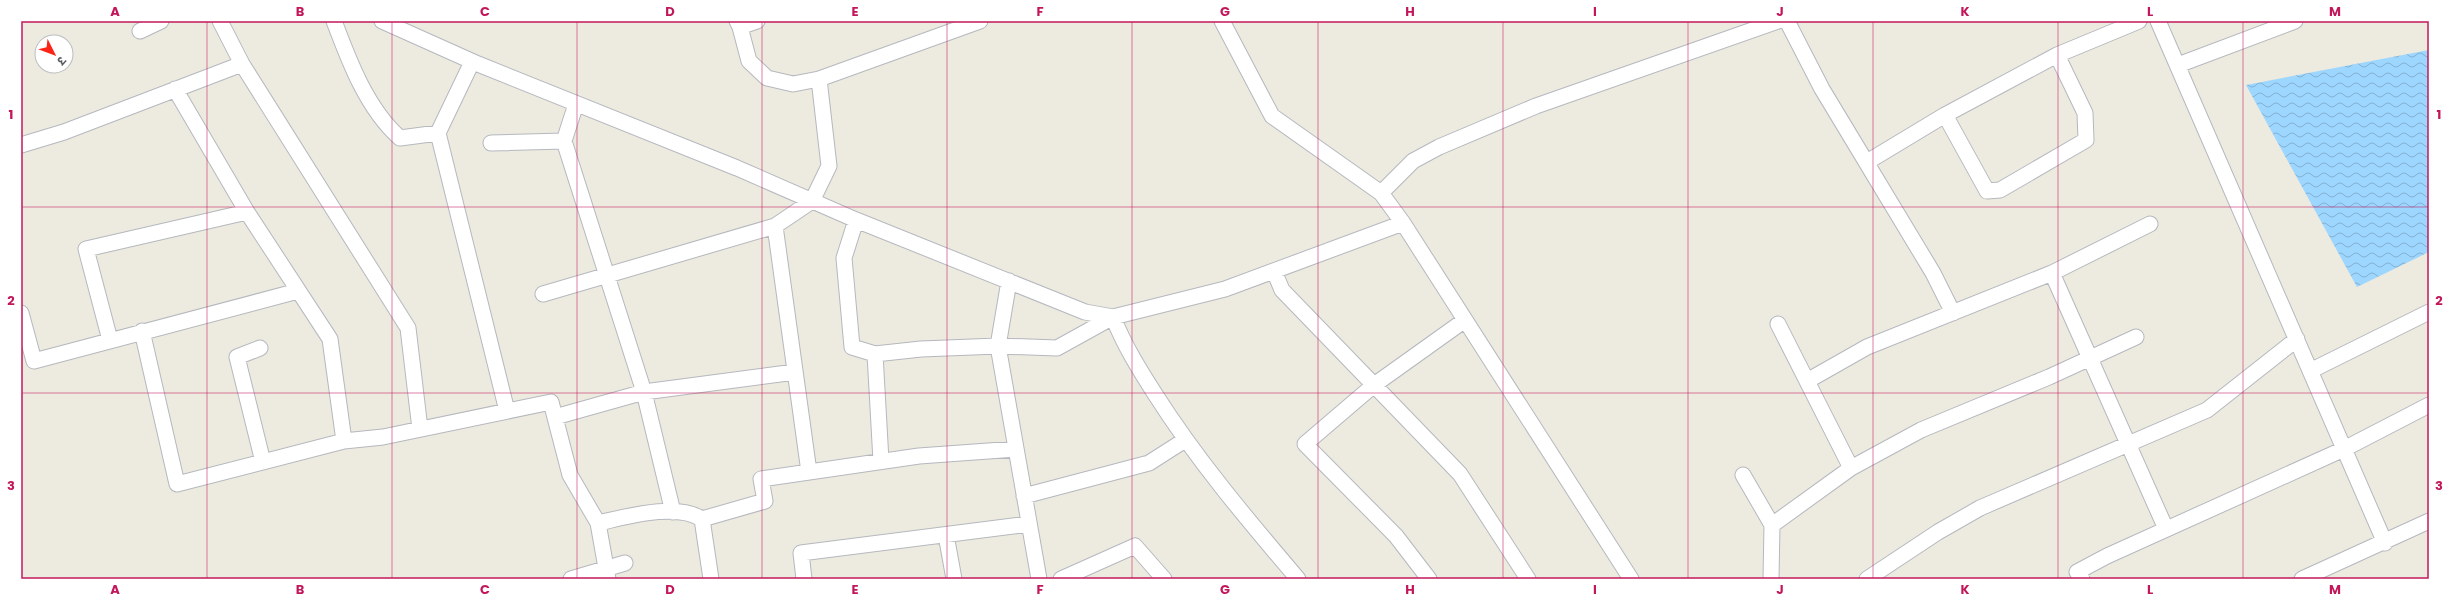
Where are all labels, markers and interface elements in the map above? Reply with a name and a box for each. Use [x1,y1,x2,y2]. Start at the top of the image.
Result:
text: A [110,2,120,21]
text: B [296,2,305,21]
text: C [480,2,490,21]
text: D [665,2,675,21]
text: E [851,2,859,21]
text: F [1036,2,1044,21]
text: G [1220,2,1230,21]
text: H [1405,2,1415,21]
text: I [1593,2,1597,21]
text: J [1776,2,1784,21]
text: K [1960,2,1970,21]
text: L [2147,2,2153,21]
text: M [2329,2,2341,21]
north arrow [34,34,74,74]
text: उ [53,52,70,69]
text: 1 [9,105,13,124]
text: 1 [2437,105,2441,124]
text: 2 [7,291,15,310]
text: 2 [2435,291,2443,310]
text: 3 [7,476,15,495]
text: 3 [2435,476,2443,495]
text: A [110,580,120,599]
text: B [296,580,305,599]
text: C [480,580,490,599]
text: D [665,580,675,599]
text: E [851,580,859,599]
text: F [1036,580,1044,599]
text: G [1220,580,1230,599]
text: H [1405,580,1415,599]
text: I [1593,580,1597,599]
text: J [1776,580,1784,599]
text: K [1960,580,1970,599]
text: L [2147,580,2153,599]
text: M [2329,580,2341,599]

